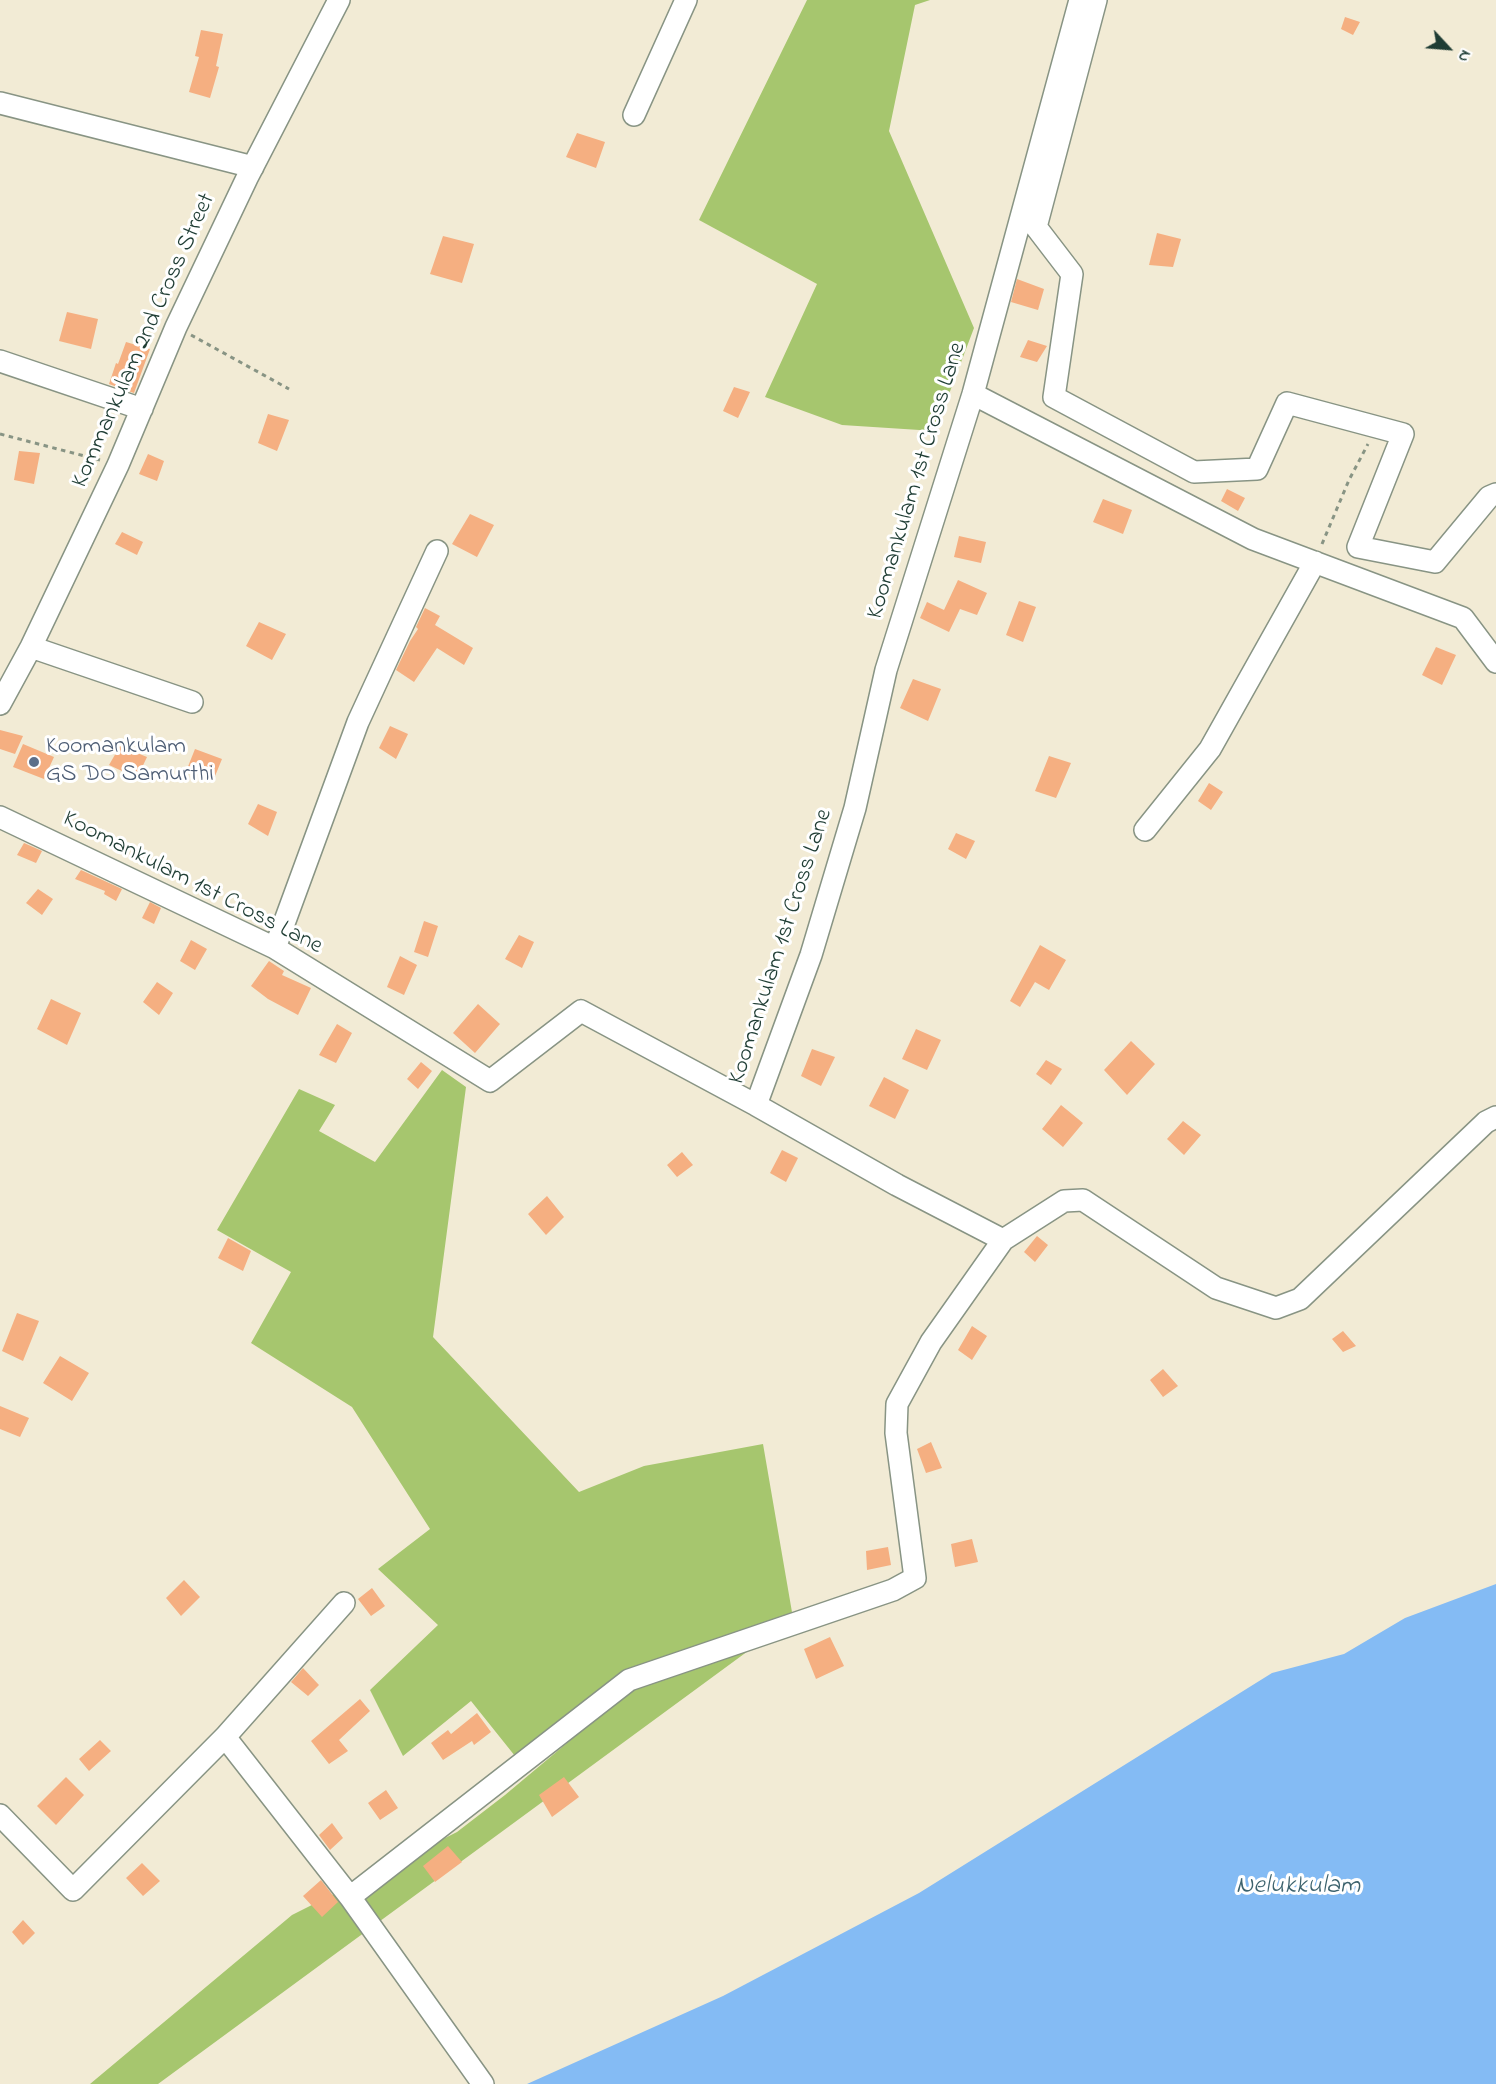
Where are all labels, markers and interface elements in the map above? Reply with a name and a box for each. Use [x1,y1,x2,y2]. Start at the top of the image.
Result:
north arrow [1418,18,1478,78]
text: N [1451,46,1477,66]
street label: Kommankulam 2nd Cross Street [67,189,223,493]
street label: Koomankulam 1st Cross Lane [862,339,974,623]
place label: Koomankulam GS DO Samurthi [46,734,214,790]
marker: Koomankulam GS DO Samurthi [27,755,41,769]
street label: Koomankulam 1st Cross Lane [57,806,327,962]
street label: Koomankulam 1st Cross Lane [724,806,840,1088]
water label: Nelukkulam [1236,1872,1360,1904]

